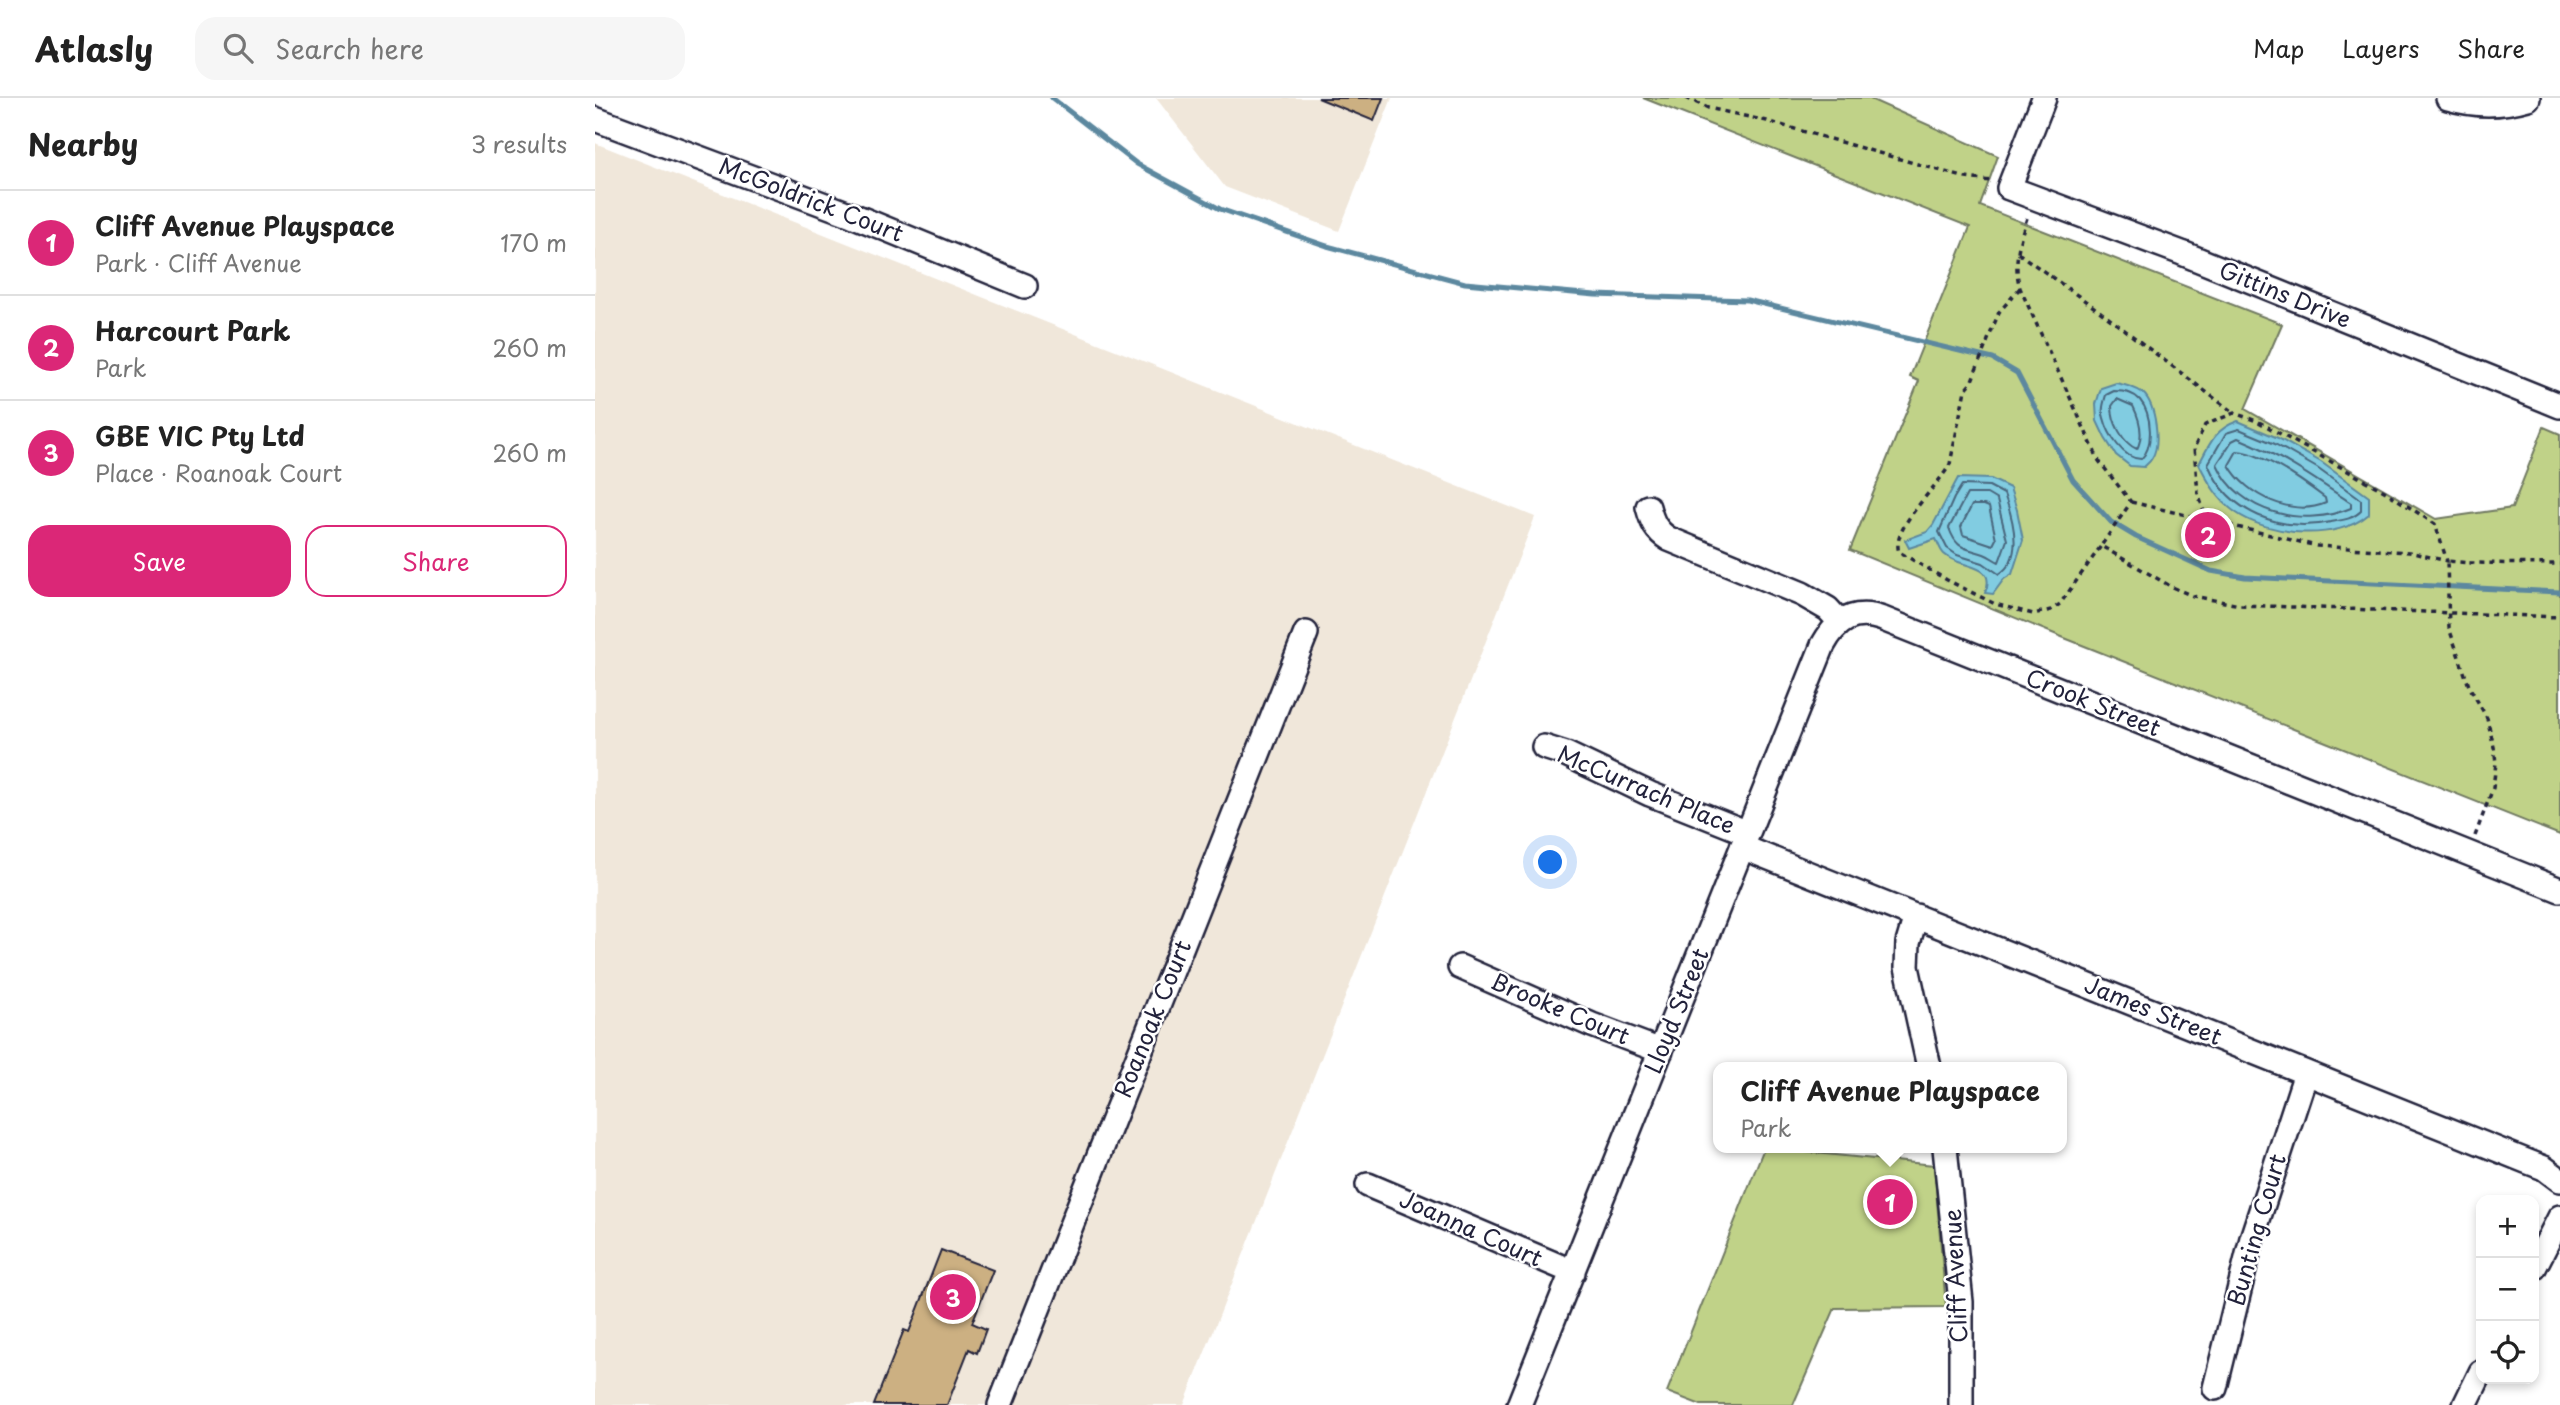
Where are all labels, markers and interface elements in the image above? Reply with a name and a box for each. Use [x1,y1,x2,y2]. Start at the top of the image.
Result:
search box [195,17,685,80]
text: Atlasly [35,23,153,73]
icon: search [219,29,257,67]
text: Search here [275,29,424,68]
text: Map [2253,30,2304,66]
text: Layers [2342,30,2419,66]
text: Share [2457,30,2525,66]
text: Nearby [28,121,138,166]
text: 3 results [471,126,567,161]
street label: McGoldrick Court [714,147,909,250]
text: Cliff Avenue Playspace [95,206,395,245]
text: 1 [46,225,57,260]
text: 170 m [500,225,567,260]
text: Park · Cliff Avenue [95,245,302,280]
street label: Gittins Drive [2214,251,2357,336]
text: Harcourt Park [95,311,290,350]
text: 2 [43,330,59,365]
text: 260 m [492,330,567,365]
text: Park [95,350,146,385]
text: GBE VIC Pty Ltd [95,416,305,455]
text: 3 [43,435,59,470]
text: 260 m [492,435,567,470]
text: Place · Roanoak Court [95,455,342,490]
pin: 2 [2185,509,2231,561]
button: Save [28,525,291,597]
button: Share [305,525,567,597]
street label: Crook Street [2021,659,2166,745]
street label: McCurrach Place [1552,735,1741,842]
your location [1533,845,1567,879]
street label: Roanoak Court [1104,934,1199,1102]
street label: Lloyd Street [1635,942,1717,1078]
street label: Brooke Court [1486,963,1636,1053]
street label: James Street [2080,966,2228,1053]
popup [1713,1062,2067,1153]
text: Cliff Avenue Playspace [1740,1071,2040,1110]
text: Park [1740,1110,1792,1145]
street label: Bunting Court [2217,1150,2294,1310]
pin: 1 [1867,1176,1913,1228]
street label: Joanna Court [1395,1181,1549,1275]
map controls [2476,1195,2539,1384]
button: + [2476,1195,2539,1258]
street label: Cliff Avenue [1934,1208,1975,1344]
button: − [2476,1258,2539,1321]
pin: 3 [930,1271,976,1323]
button: locate [2476,1321,2539,1384]

